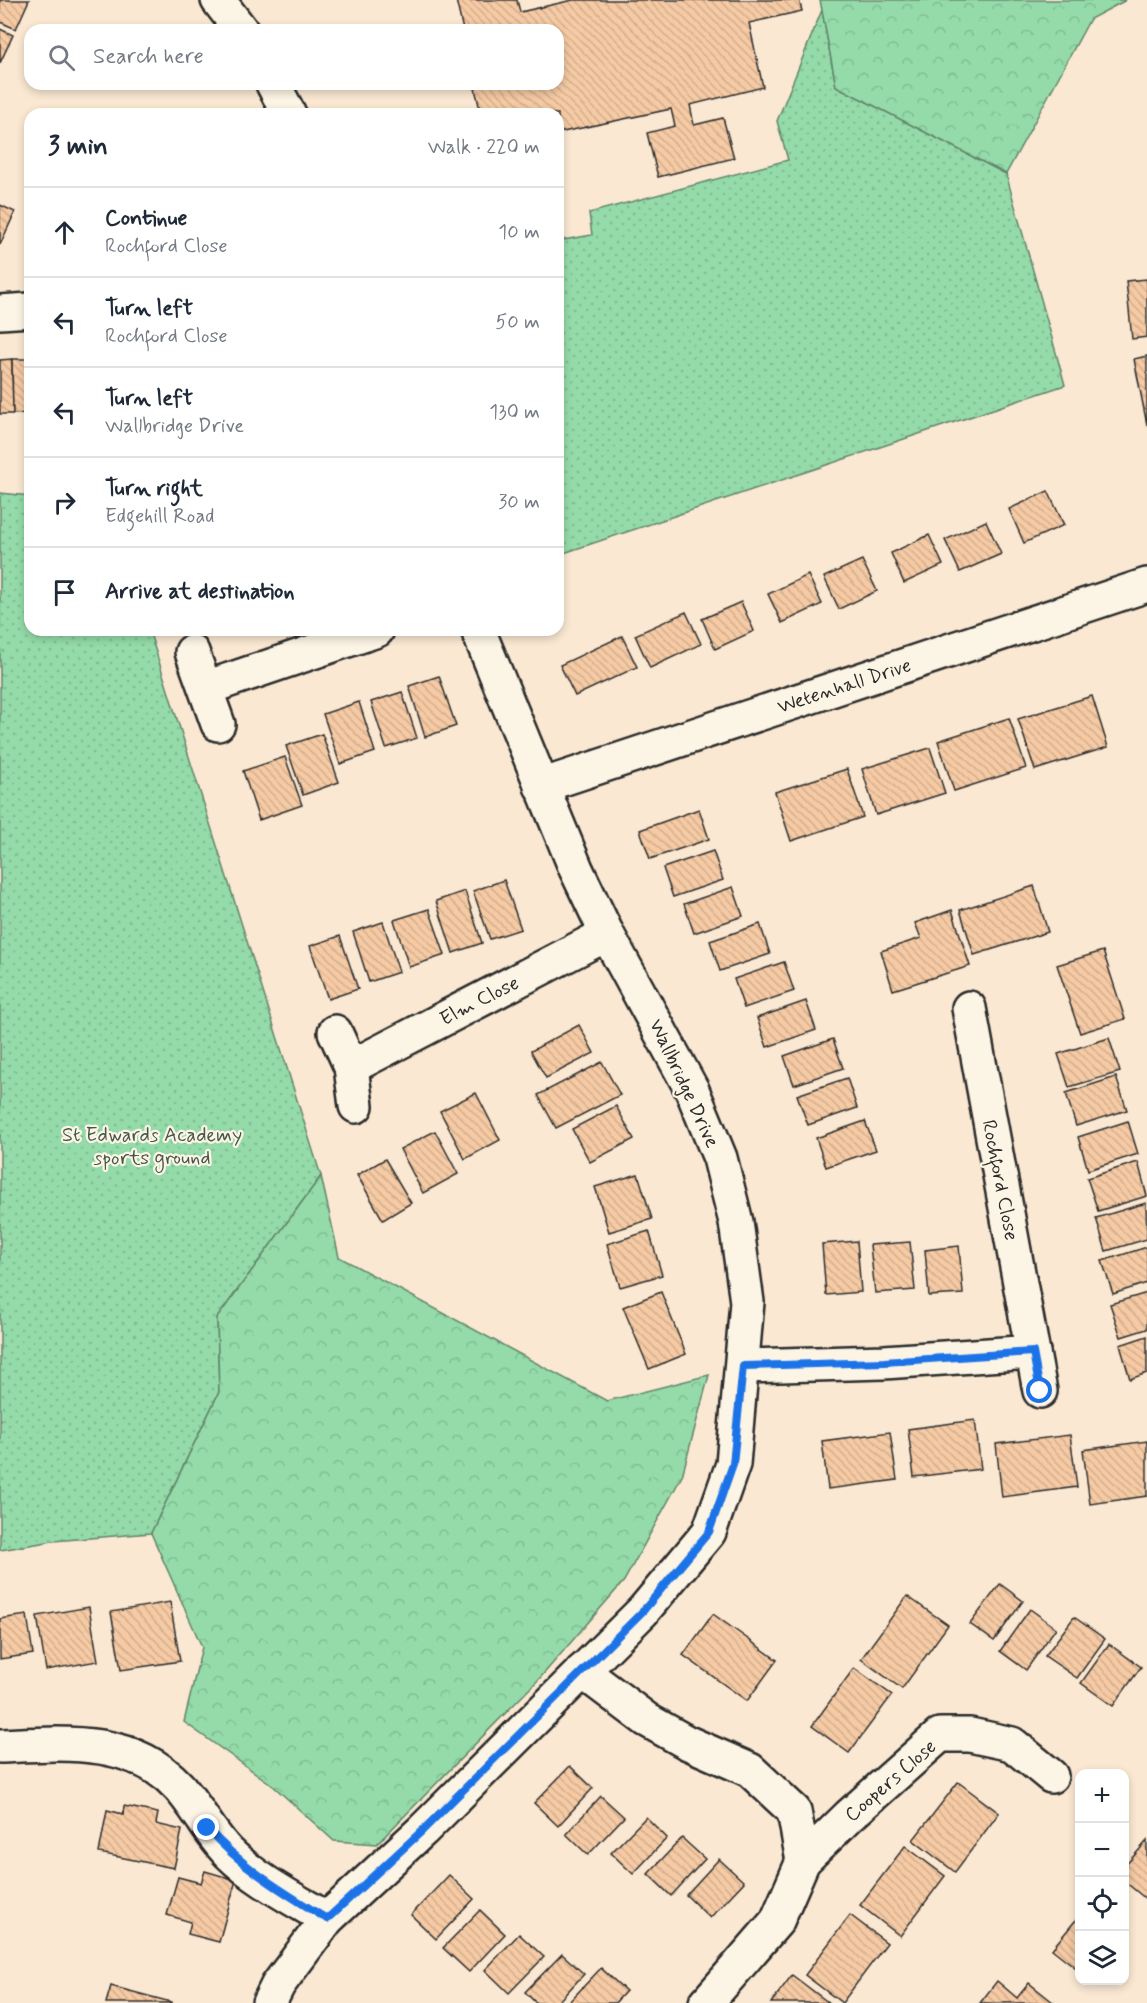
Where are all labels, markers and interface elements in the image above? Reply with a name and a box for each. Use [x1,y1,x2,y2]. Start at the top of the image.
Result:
search box [24,24,564,90]
icon: search [45,41,78,74]
text: Search here [93,43,204,71]
text: 3 min [48,130,108,164]
text: Walk · 220 m [428,134,540,161]
text: Continue [105,205,187,233]
icon: ahead [48,216,81,249]
text: 10 m [498,219,540,246]
text: Rochford Close [105,233,227,260]
text: Turn left [105,295,193,323]
icon: left [48,306,81,339]
text: 50 m [495,309,540,336]
text: Rochford Close [105,323,227,350]
text: Turn left [105,385,193,413]
icon: left [48,396,81,429]
text: 130 m [489,399,540,426]
text: Wallbridge Drive [105,413,244,440]
text: Turn right [105,475,203,503]
icon: right [48,486,81,519]
text: 30 m [498,489,540,516]
text: Edgehill Road [105,503,214,530]
icon: arrive [48,576,81,609]
text: Arrive at destination [105,578,295,606]
street label: Wetenhall Drive [774,652,915,721]
street label: Elm Close [435,970,524,1033]
street label: Wallbridge Drive [642,1015,725,1153]
street label: Rochford Close [973,1118,1024,1243]
park label: St Edwards Academy sports ground [62,1122,242,1173]
route start [1026,1377,1052,1403]
street label: Coopers Close [839,1734,943,1828]
map controls [1075,1769,1129,1985]
button: + [1075,1769,1129,1823]
route end [193,1814,219,1840]
button: − [1075,1823,1129,1877]
button: locate [1075,1877,1129,1931]
button: layers [1075,1931,1129,1985]

